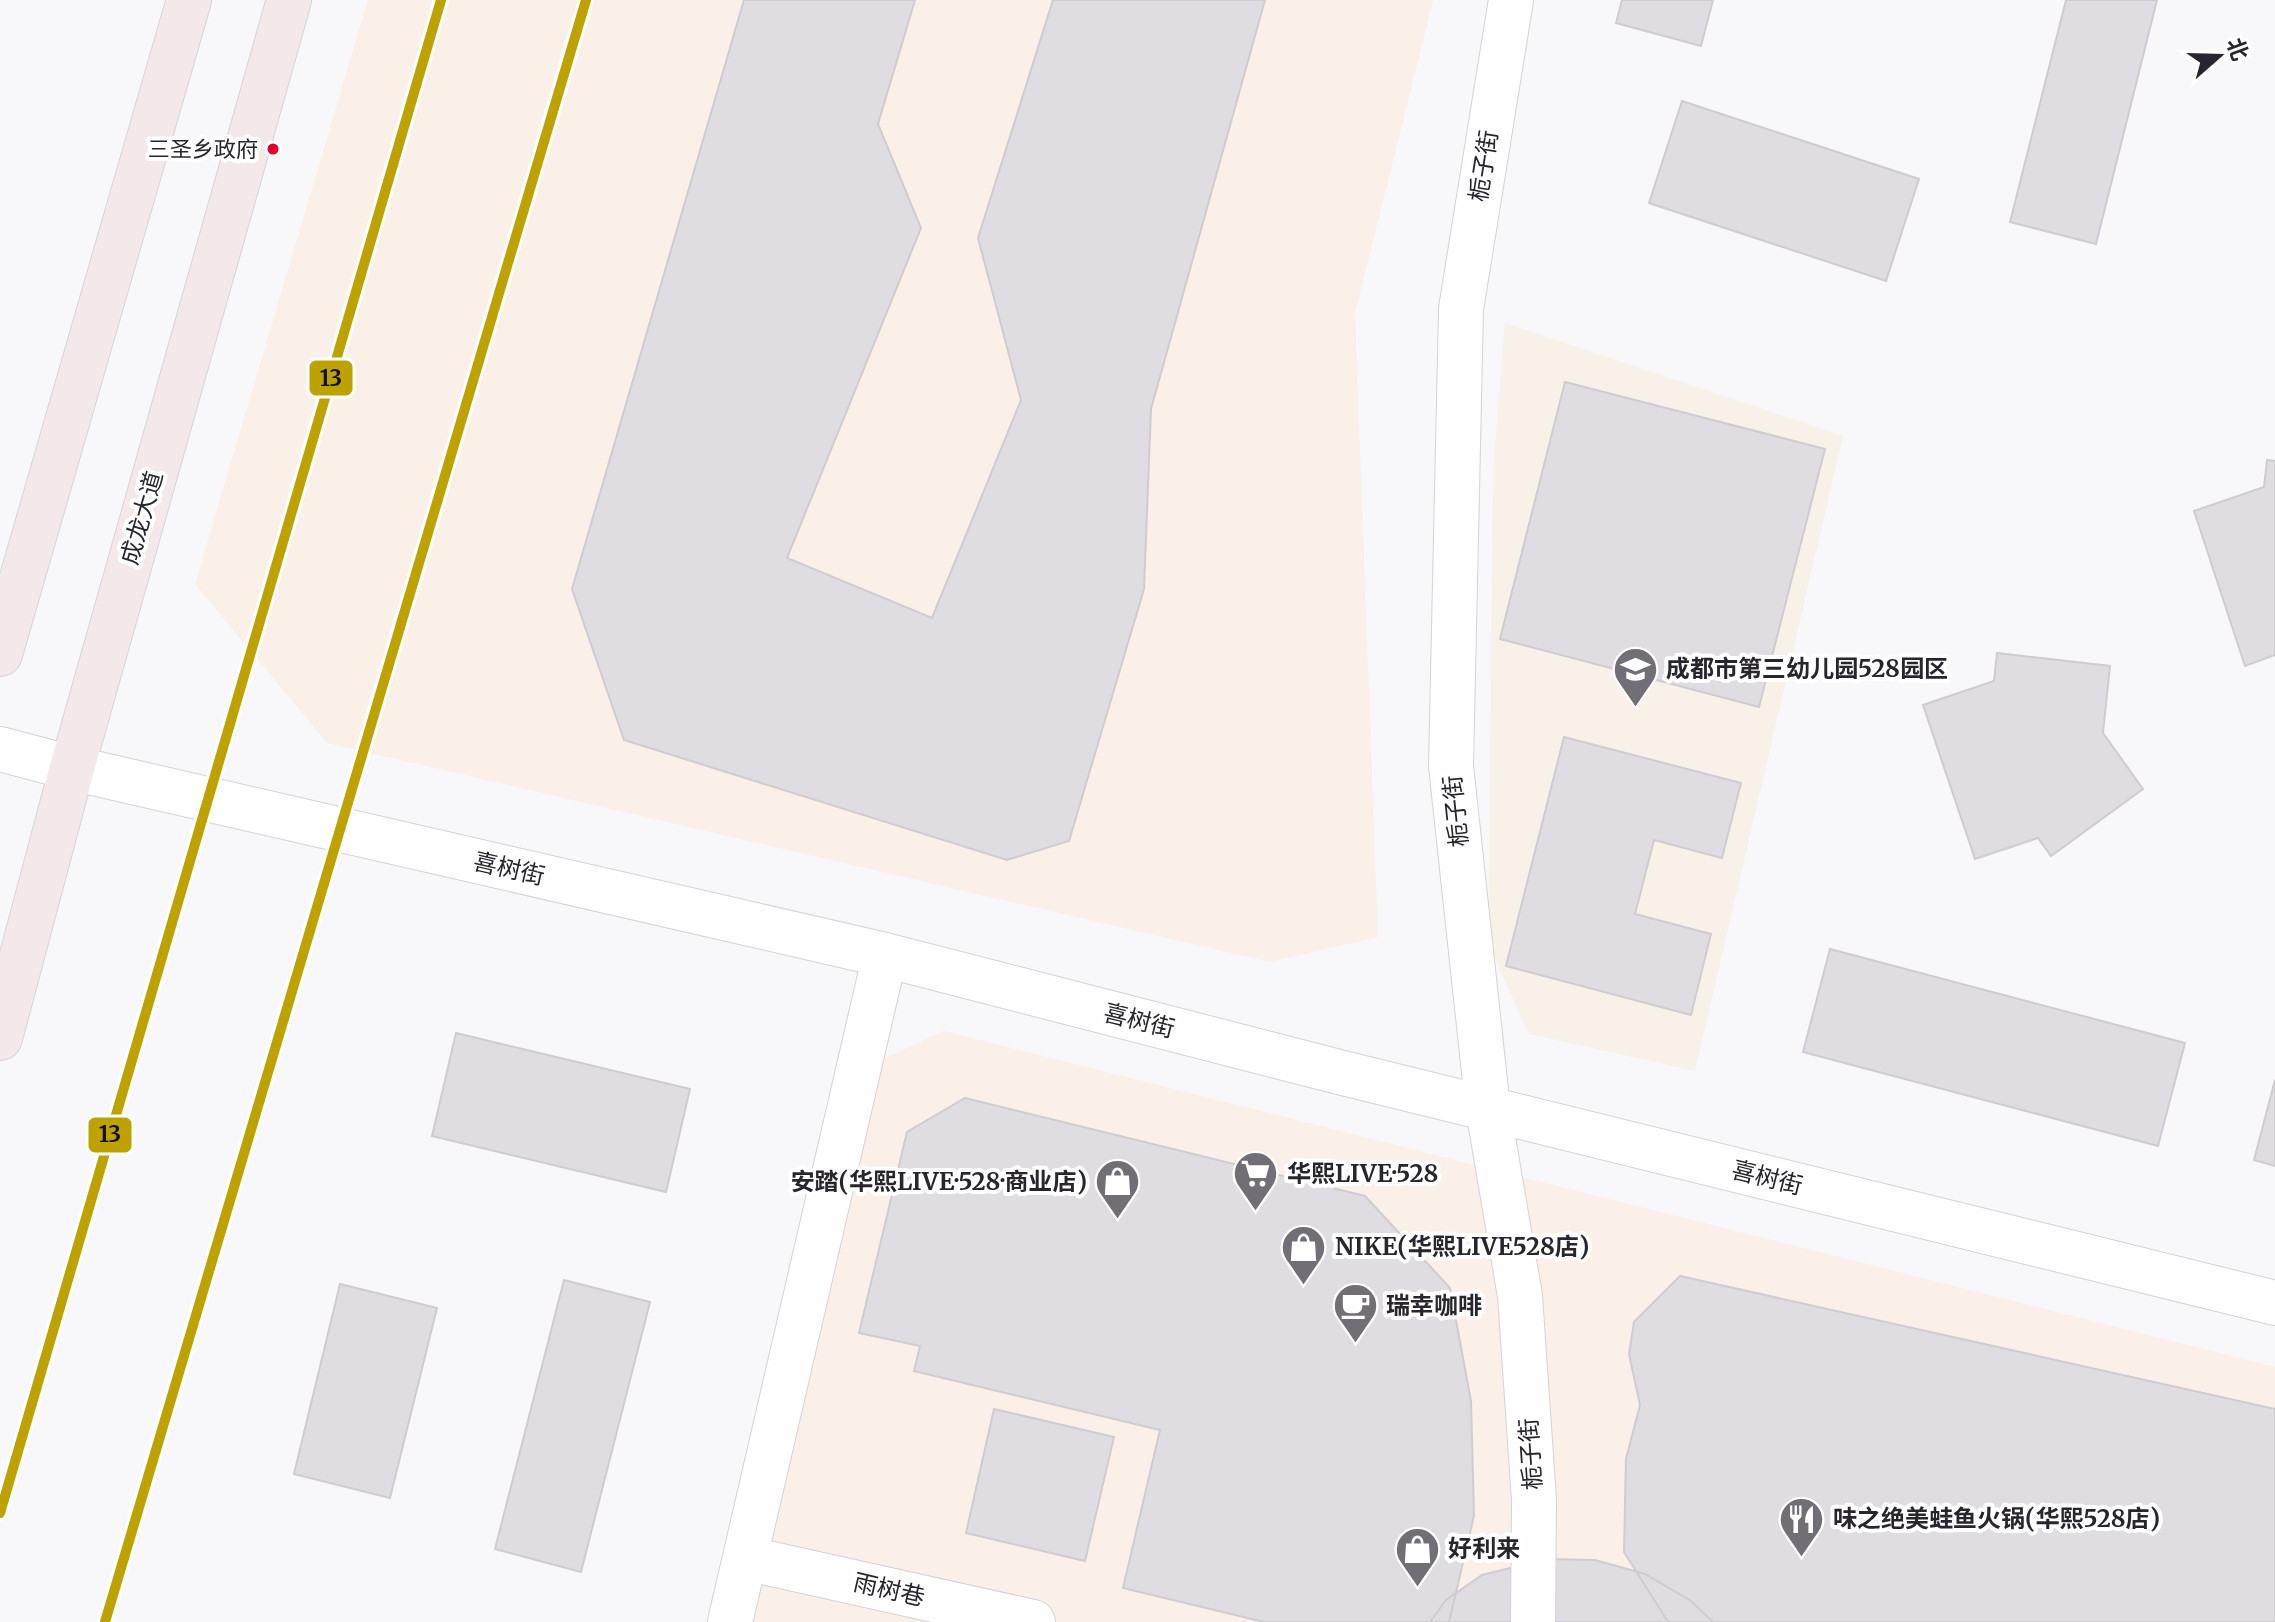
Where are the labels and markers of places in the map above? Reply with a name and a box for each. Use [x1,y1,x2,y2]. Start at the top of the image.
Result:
place label: 三圣乡政府 [148,135,258,163]
marker: 三圣乡政府 [265,141,281,157]
school or university icon: 成都市第三幼儿园528园区 [1611,645,1659,708]
place label: 成都市第三幼儿园528园区 [1666,653,1948,684]
supermarket icon: 华熙LIVE·528 [1232,1150,1280,1213]
shop icon: 安踏(华熙LIVE·528·商业店) [1094,1158,1142,1221]
place label: 华熙LIVE·528 [1287,1158,1438,1189]
place label: 安踏(华熙LIVE·528·商业店) [790,1166,1087,1197]
shop icon: NIKE(华熙LIVE528店) [1280,1223,1328,1286]
place label: NIKE(华熙LIVE528店) [1335,1231,1589,1262]
cafe icon: 瑞幸咖啡 [1331,1282,1379,1345]
place label: 瑞幸咖啡 [1386,1290,1482,1321]
restaurant icon: 味之绝美蛙鱼火锅(华熙528店) [1778,1495,1826,1558]
place label: 味之绝美蛙鱼火锅(华熙528店) [1833,1503,2160,1534]
shop icon: 好利来 [1393,1525,1441,1588]
place label: 好利来 [1448,1533,1520,1564]

